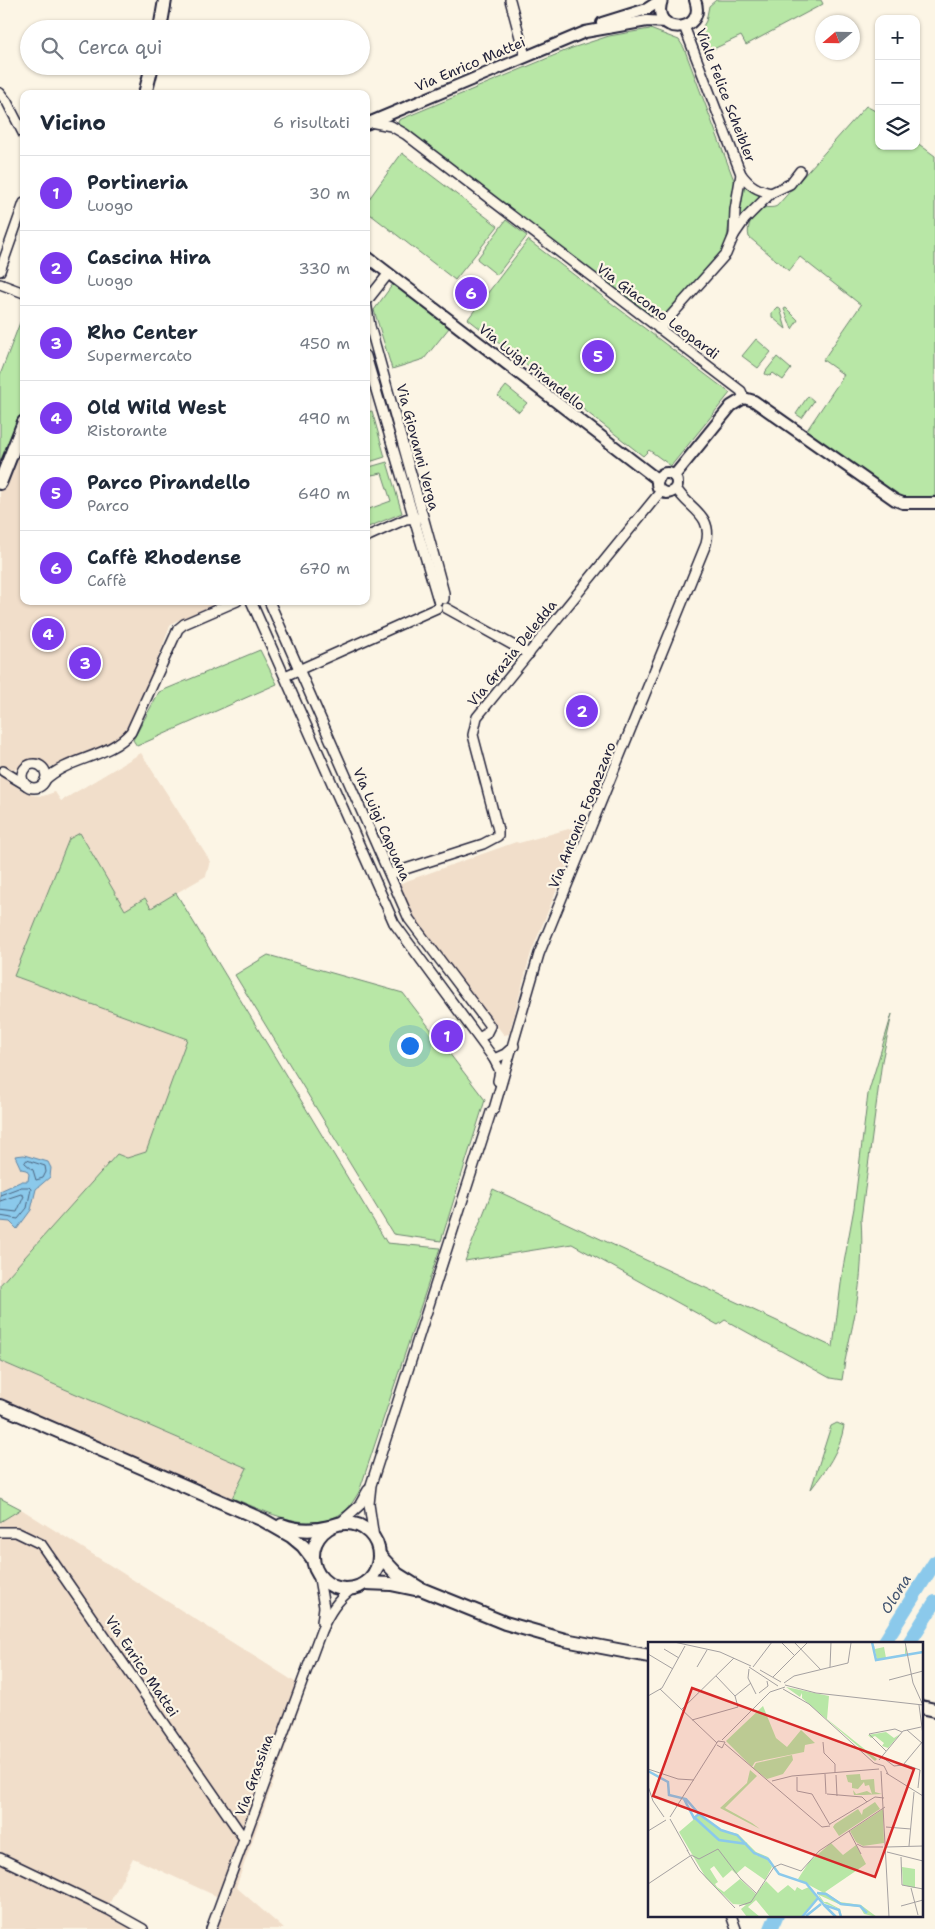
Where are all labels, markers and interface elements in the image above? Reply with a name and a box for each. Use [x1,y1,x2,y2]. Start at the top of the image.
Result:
north arrow [815,15,860,60]
map controls [875,15,920,150]
button: + [875,15,920,60]
search box [20,20,370,75]
street label: Viale Felice Scheibler [692,25,760,165]
street label: Via Enrico Mattei [412,33,528,95]
icon: search [38,34,66,62]
text: Cerca qui [78,35,162,60]
button: − [875,60,920,105]
button: layers [875,105,920,150]
text: Vicino [40,109,106,137]
text: 6 risultati [273,112,350,133]
text: Portineria [87,170,188,195]
text: 1 [52,183,60,204]
text: 30 m [309,183,350,204]
text: Luogo [87,195,133,216]
text: Cascina Hira [87,245,211,270]
text: 2 [50,258,62,279]
text: 330 m [298,258,350,279]
street label: Via Giacomo Leopardi [593,259,723,363]
text: Luogo [87,270,133,291]
pin: 6 [455,274,487,312]
text: Rho Center [87,320,198,345]
street label: Via Luigi Pirandello [475,320,589,414]
text: 3 [50,333,62,354]
text: 450 m [299,333,350,354]
pin: 5 [582,337,614,375]
text: Supermercato [87,345,192,366]
street label: Via Giovanni Verga [392,382,444,513]
text: Old Wild West [87,395,226,420]
text: 4 [50,408,62,429]
text: 490 m [298,408,350,429]
text: Ristorante [87,420,168,441]
text: Parco Pirandello [87,470,250,495]
text: 5 [51,483,61,504]
text: 640 m [298,483,350,504]
text: Parco [87,495,129,516]
text: Caffè Rhodense [87,545,242,570]
text: 6 [50,558,62,579]
text: 670 m [299,558,350,579]
text: Caffè [87,570,127,591]
street label: Via Grazia Deledda [463,596,561,710]
pin: 4 [32,615,64,653]
pin: 3 [69,644,101,682]
pin: 2 [566,692,598,730]
street label: Via Antonio Fogazzaro [544,739,620,891]
street label: Via Luigi Capuana [349,765,415,883]
pin: 1 [431,1017,463,1055]
your location [397,1033,423,1059]
water label: Olona [876,1570,916,1618]
street label: Via Enrico Mattei [101,1612,183,1720]
inset map [648,1642,922,1916]
street label: Via Grassina [231,1731,277,1818]

